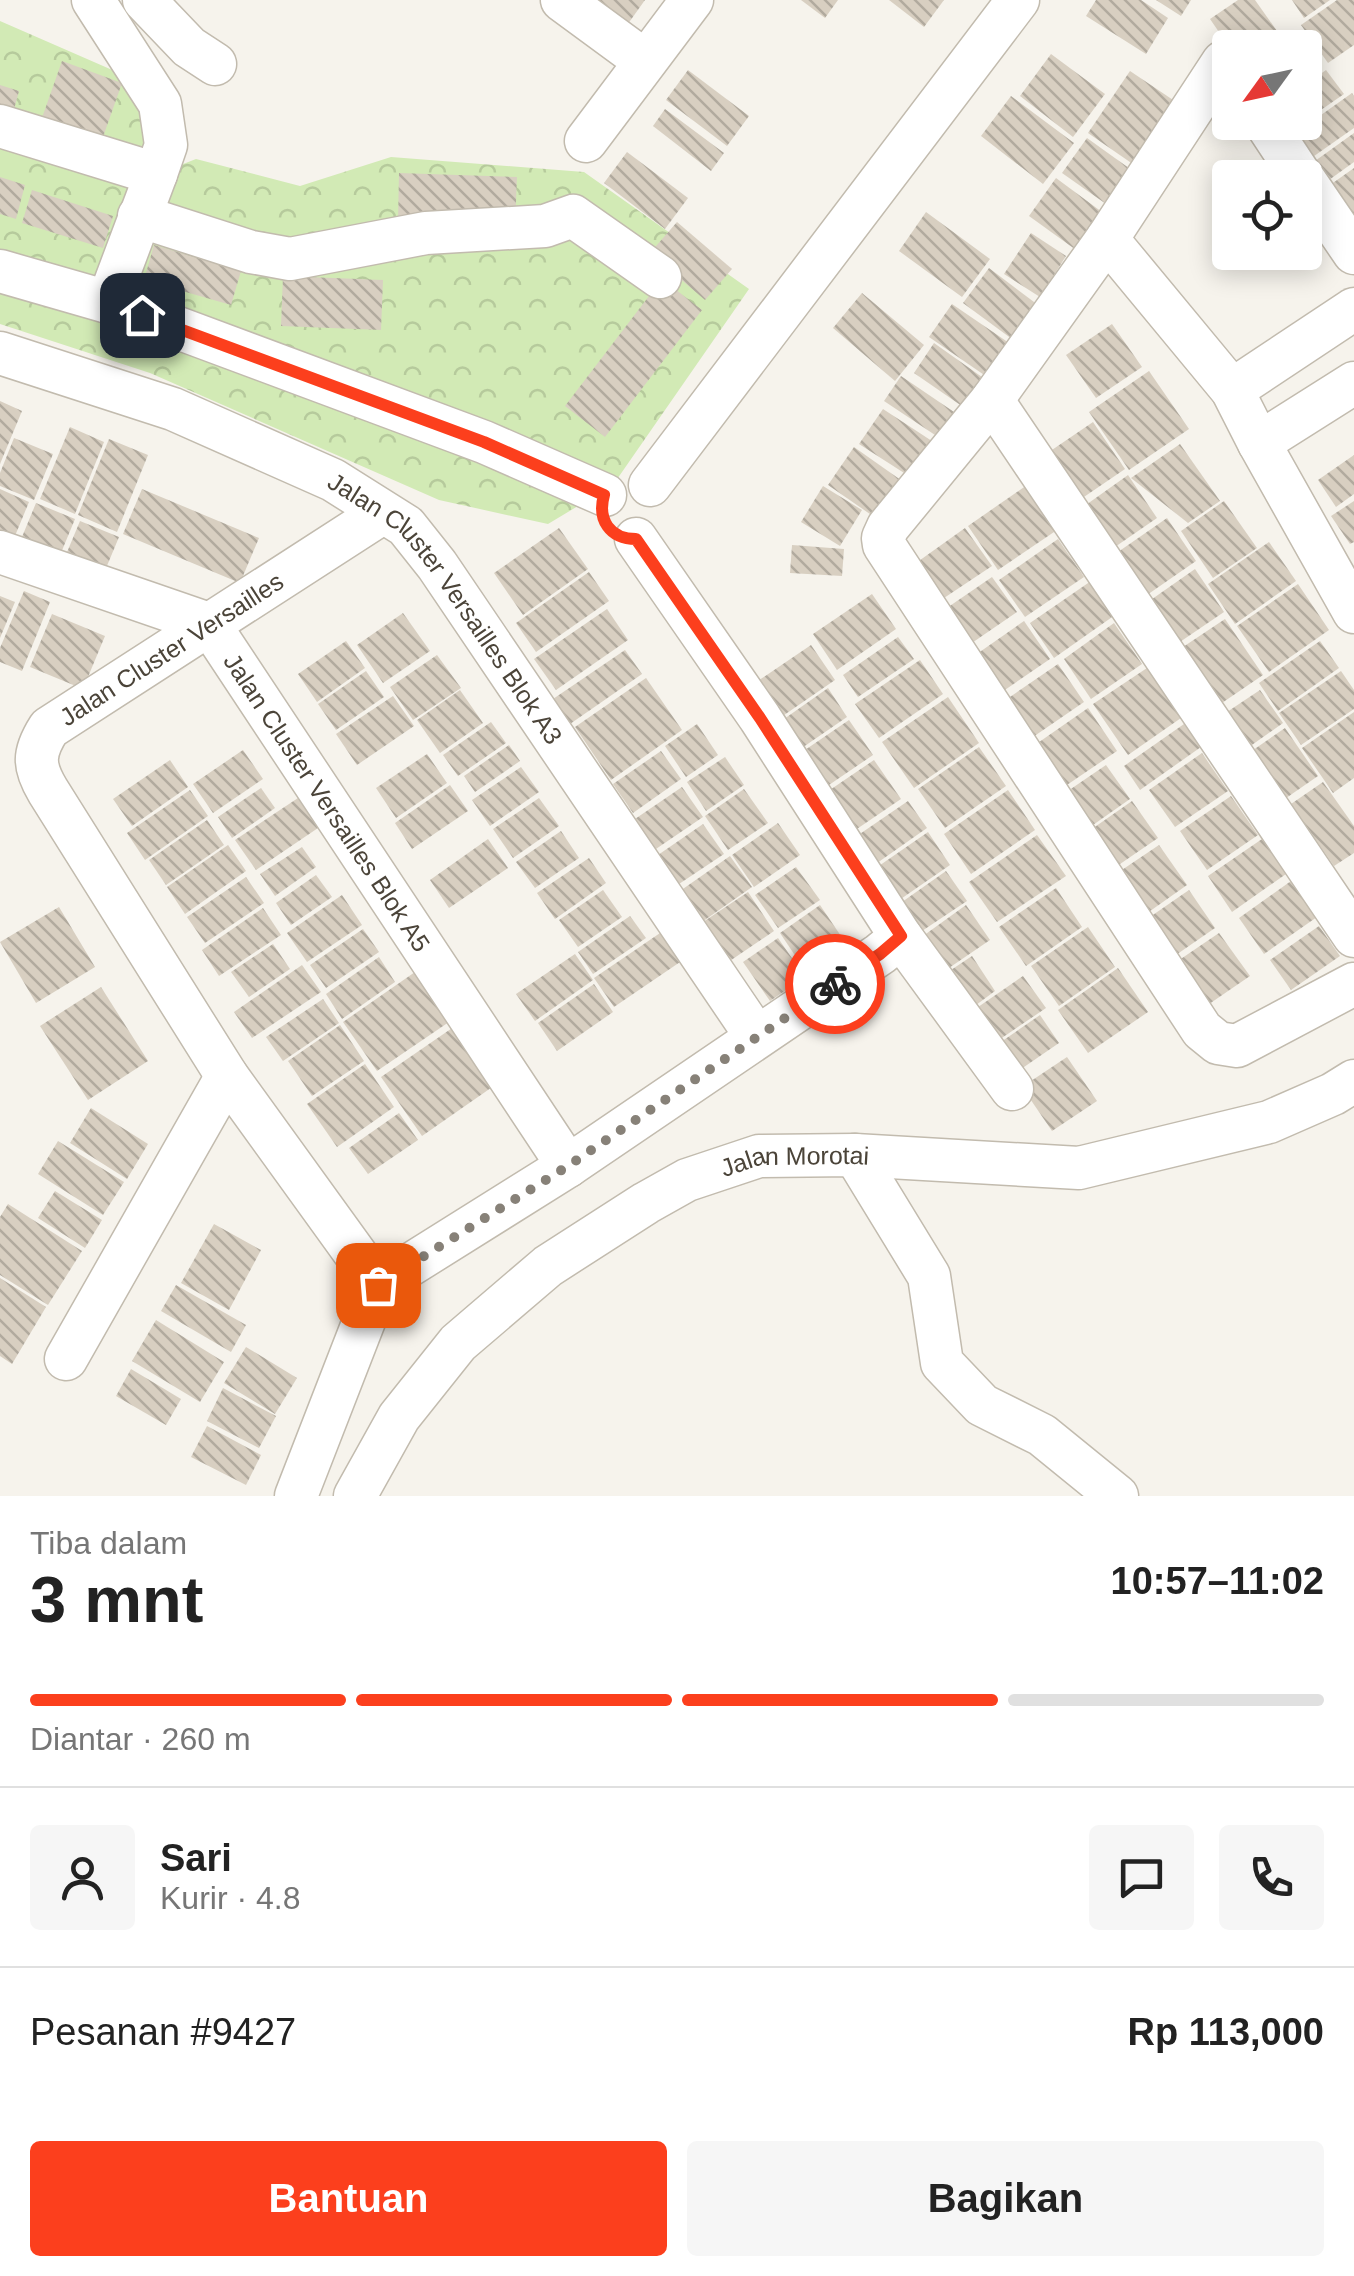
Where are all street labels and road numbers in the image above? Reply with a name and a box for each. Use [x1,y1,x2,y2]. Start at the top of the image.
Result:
street label: Jalan Cluster Versailles Blok A3 [323,467,568,749]
street label: Jalan Cluster Versailles [55,567,288,731]
street label: Jalan Cluster Versailles Blok A5 [218,648,436,957]
street label: Jalan Morotai [717,1141,870,1182]

